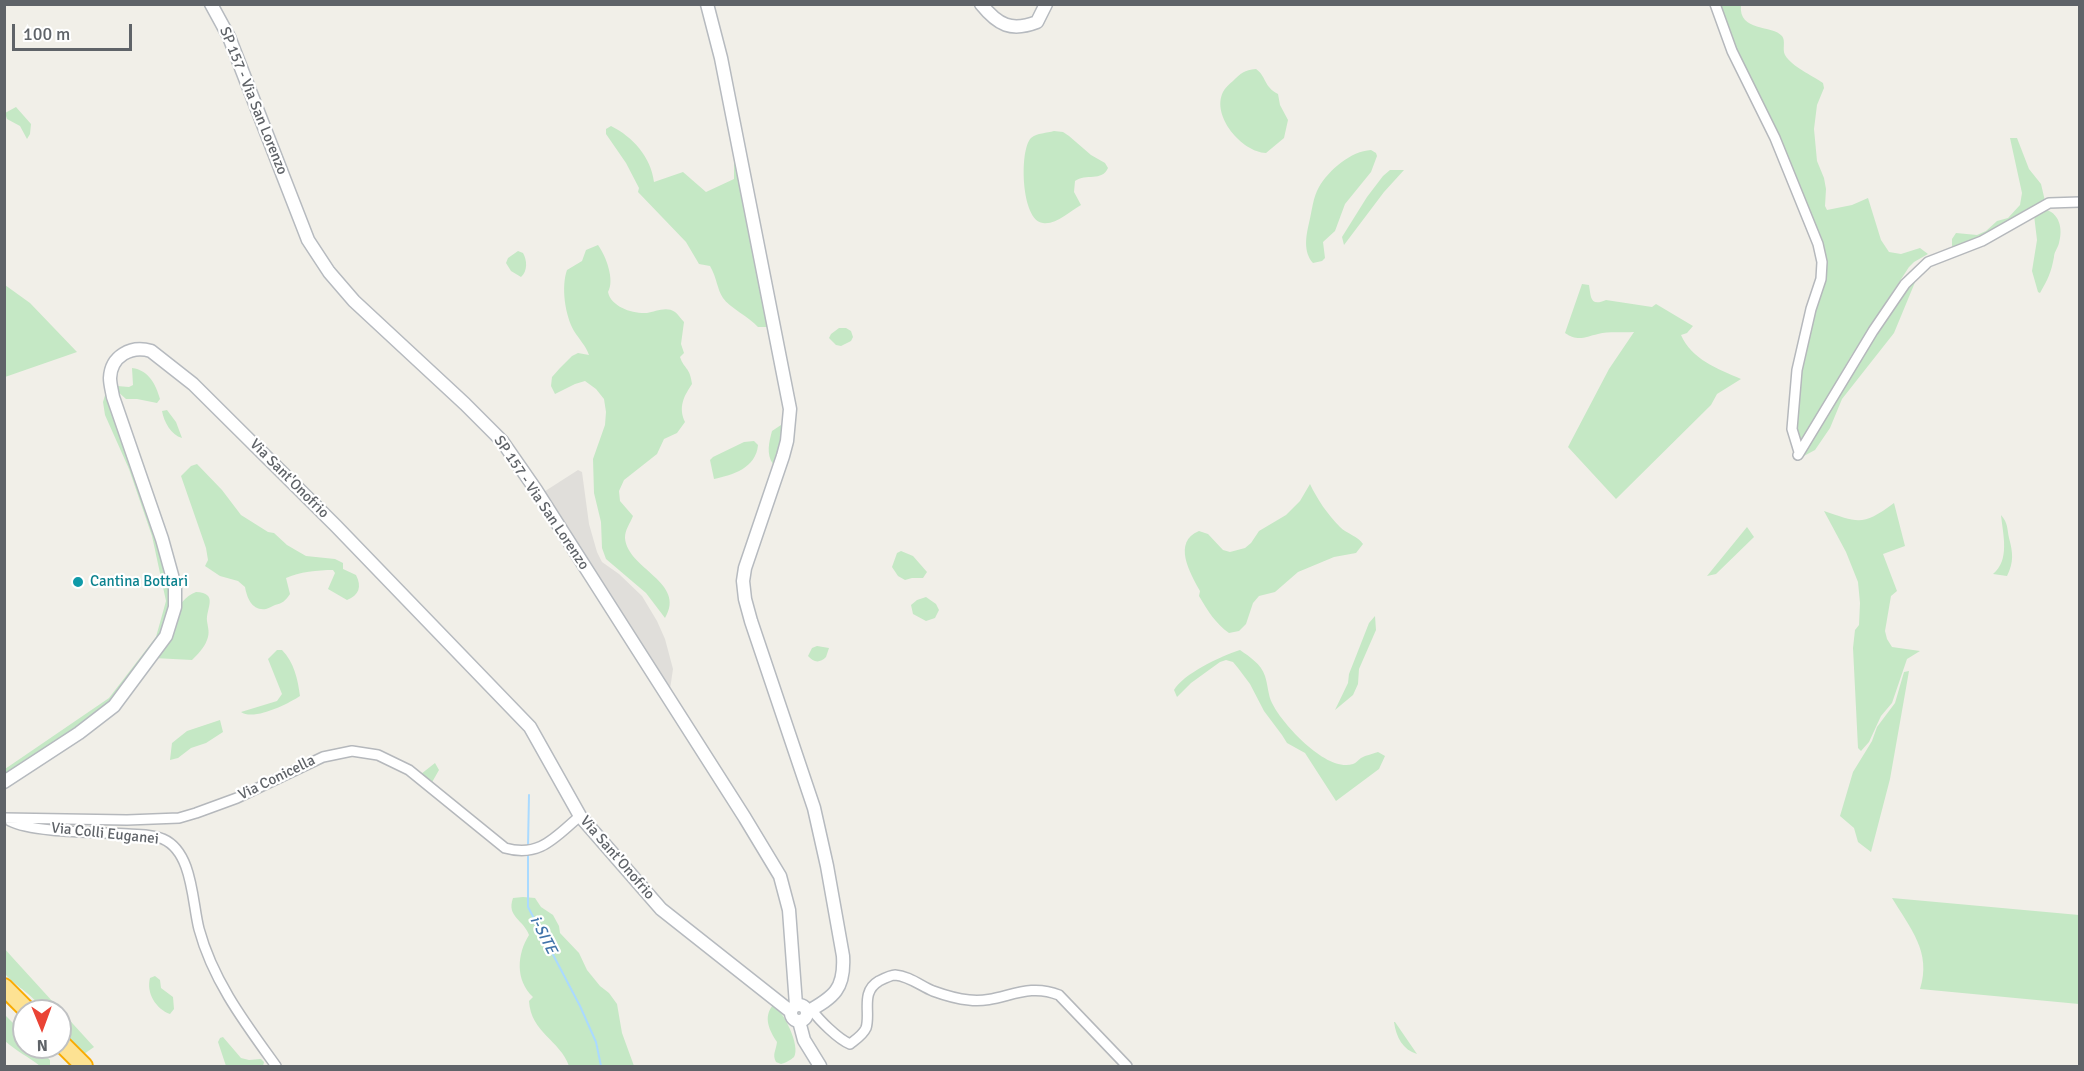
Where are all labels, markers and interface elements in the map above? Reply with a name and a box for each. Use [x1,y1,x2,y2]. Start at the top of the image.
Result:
scale bar [15,12,135,50]
text: 100 m [23,23,70,45]
street label: SP 157 - Via San Lorenzo [215,24,291,178]
street label: SP 157 - Via San Lorenzo [489,433,593,573]
street label: Via Sant'Onofrio [246,436,332,522]
place label: Cantina Bottari [90,573,188,591]
marker: Cantina Bottari [71,575,85,589]
street label: Via Conicella [236,752,318,804]
street label: Via Sant'Onofrio [576,813,658,903]
street label: Via Colli Euganei [50,819,160,849]
water label: i-SITE [525,913,561,957]
north arrow [12,999,72,1059]
text: N [37,1035,48,1055]

